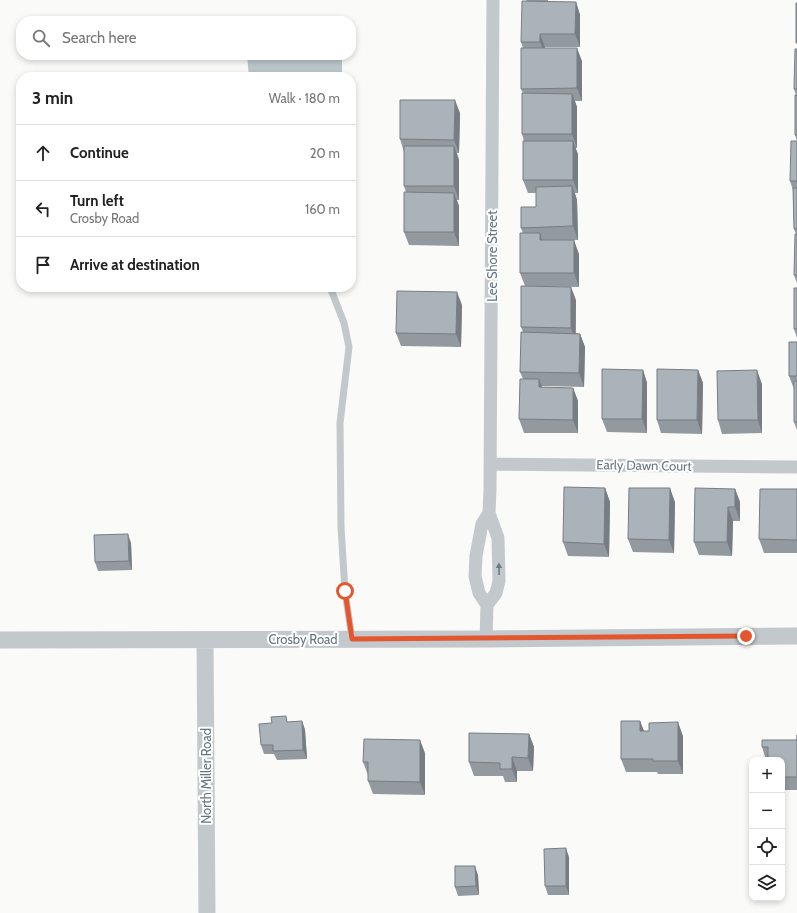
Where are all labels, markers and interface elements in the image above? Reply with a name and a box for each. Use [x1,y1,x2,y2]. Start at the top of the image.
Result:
search box [16,16,356,60]
icon: search [30,27,52,49]
text: Search here [62,29,137,47]
text: 3 min [32,88,73,108]
text: Walk · 180 m [269,90,340,106]
icon: ahead [32,142,54,164]
text: Continue [70,144,129,162]
text: 20 m [310,145,340,161]
text: Turn left [70,192,124,210]
icon: left [32,198,54,220]
text: 160 m [305,201,340,217]
text: Crosby Road [70,210,139,226]
street label: Lee Shore Street [484,210,500,302]
icon: arrive [32,254,54,276]
text: Arrive at destination [70,256,200,274]
street label: Early Dawn Court [596,456,692,474]
one-way arrow [496,562,502,575]
route start [336,582,354,600]
route end [737,627,755,645]
street label: Crosby Road [268,631,338,647]
street label: North Miller Road [198,728,214,824]
map controls [749,757,785,901]
button: + [749,757,785,793]
button: − [749,793,785,829]
button: locate [749,829,785,865]
button: layers [749,865,785,901]

